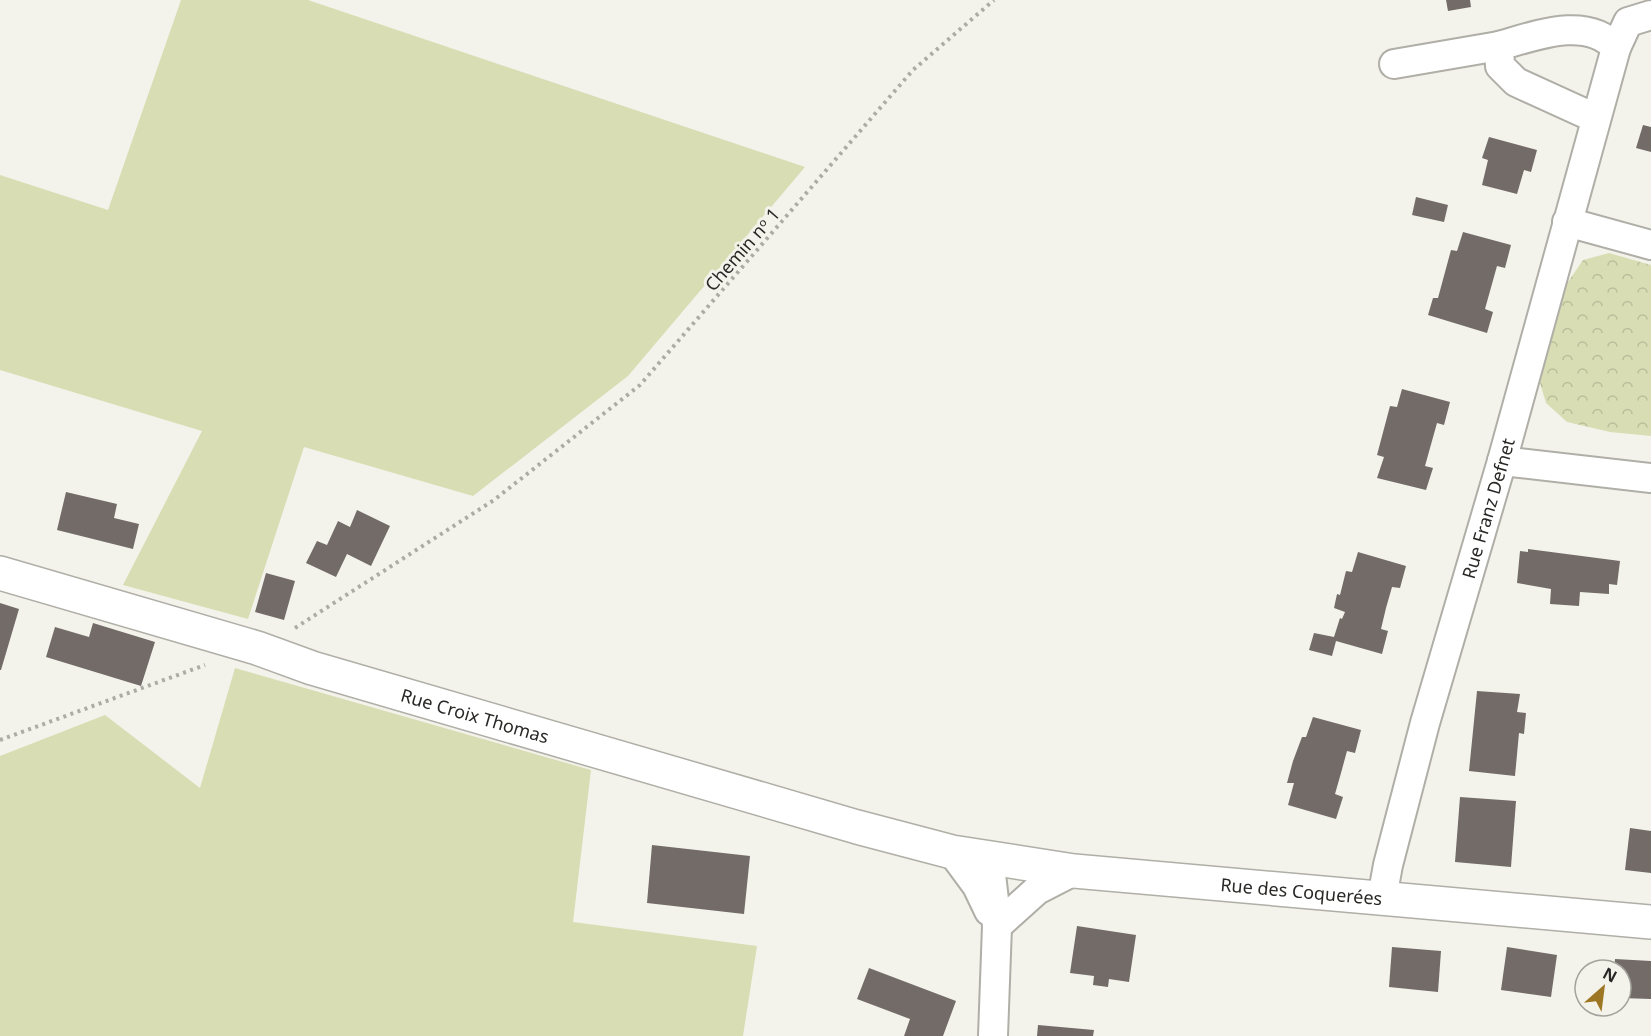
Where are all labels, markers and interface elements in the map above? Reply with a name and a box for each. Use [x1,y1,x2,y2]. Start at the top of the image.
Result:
street label: Chemin nᵒ 1 [699,202,785,296]
street label: Rue Franz Defnet [1456,435,1520,581]
street label: Rue Croix Thomas [398,683,552,748]
street label: Rue des Coquerées [1220,872,1383,910]
north arrow [1573,958,1633,1018]
text: N [1599,962,1621,988]

